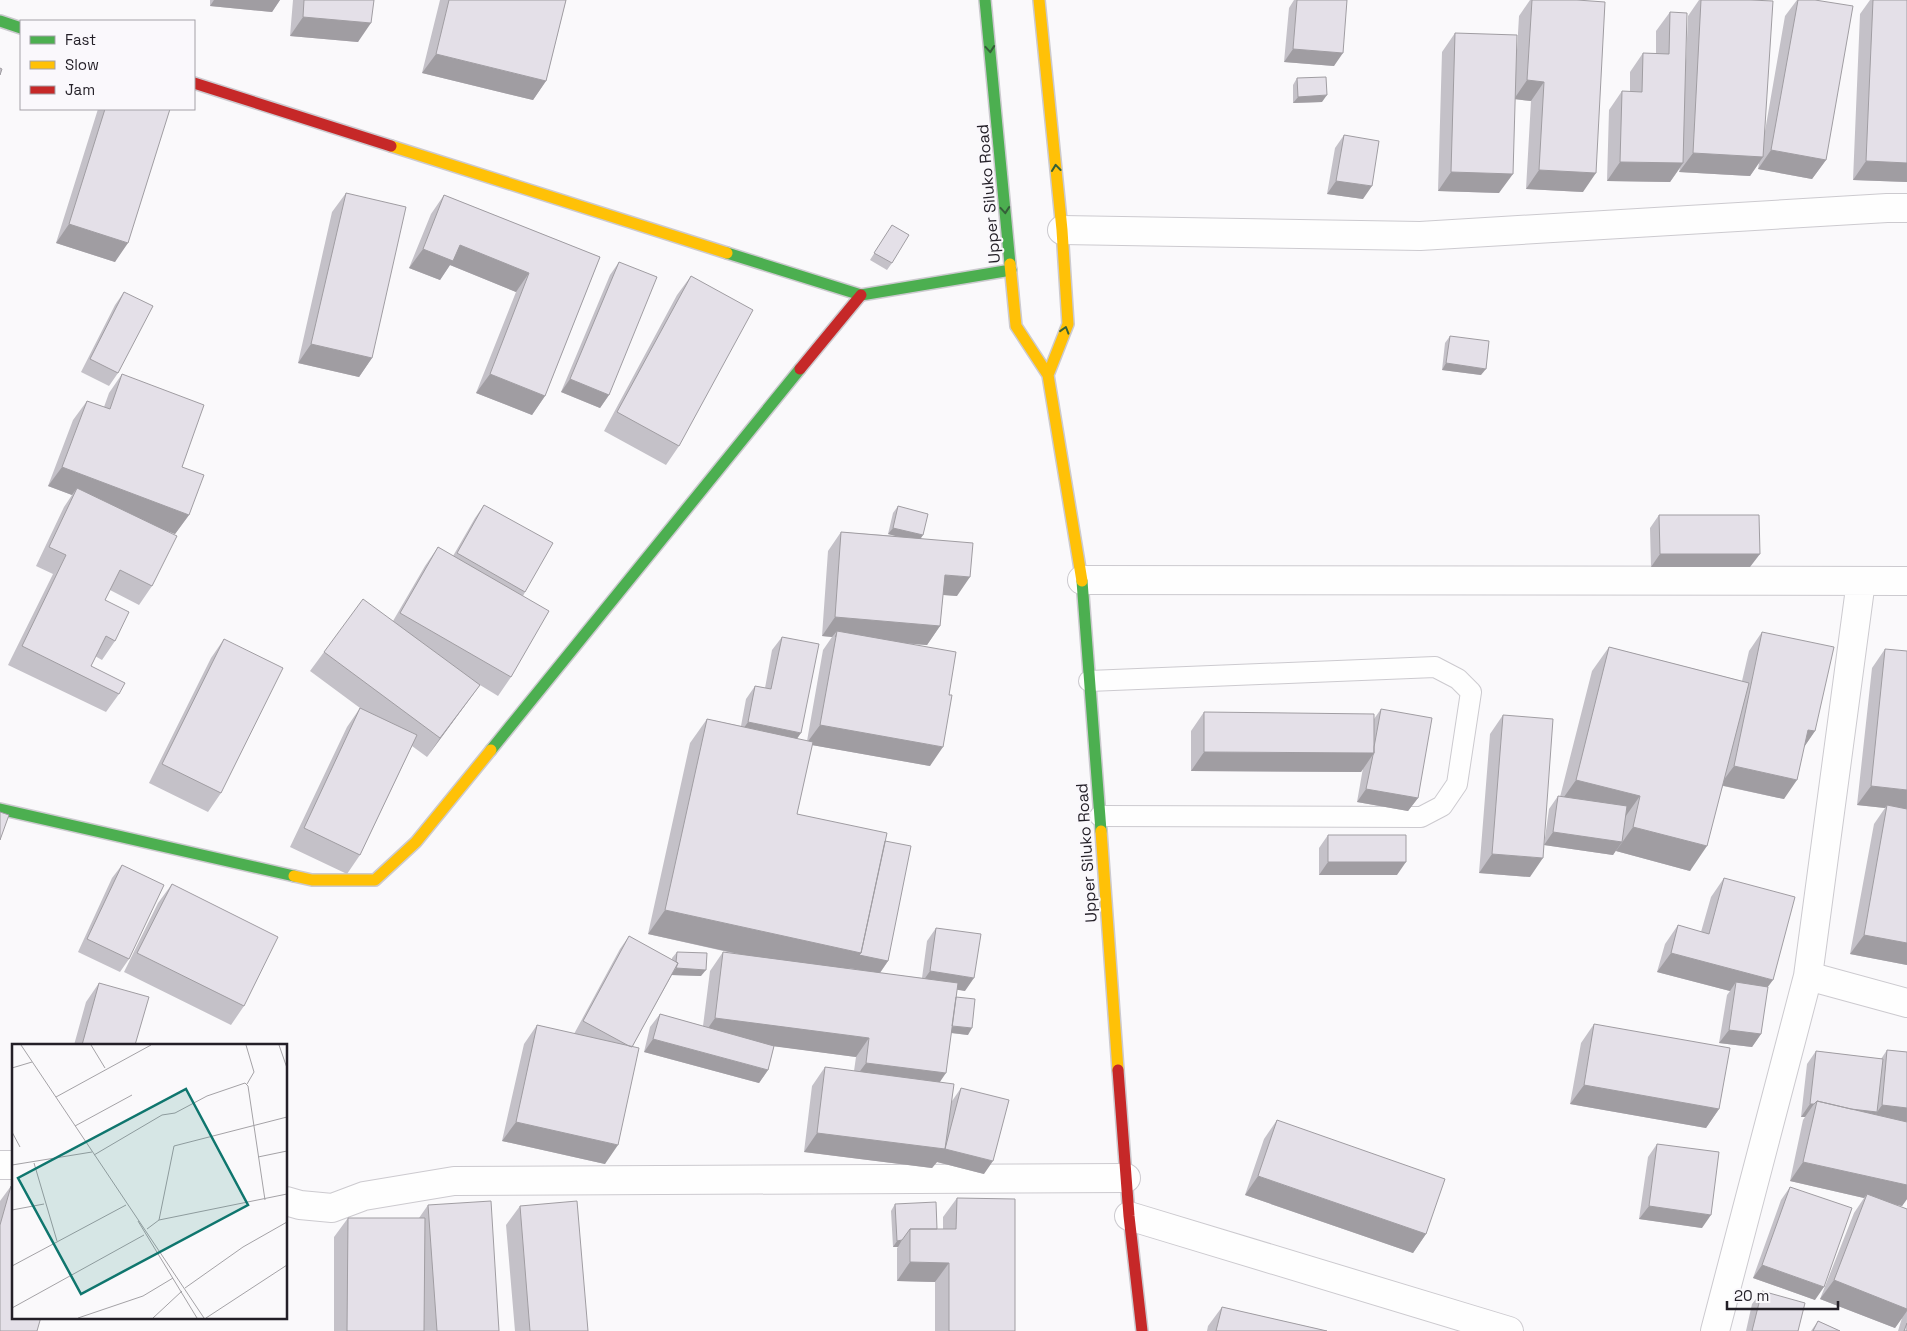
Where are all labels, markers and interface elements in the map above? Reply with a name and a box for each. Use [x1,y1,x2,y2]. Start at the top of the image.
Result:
legend [20,20,195,110]
text: Fast [65,30,96,49]
one-way arrow [984,45,995,53]
text: Slow [65,55,99,74]
text: Jam [65,80,95,99]
street label: Upper Siluko Road [972,123,1005,264]
one-way arrow [1051,164,1062,172]
one-way arrow [1000,207,1011,215]
one-way arrow [1060,326,1070,334]
street label: Upper Siluko Road [1071,783,1102,923]
inset map [12,1044,288,1318]
scale bar [1727,1278,1838,1310]
text: 20 m [1734,1286,1769,1305]

